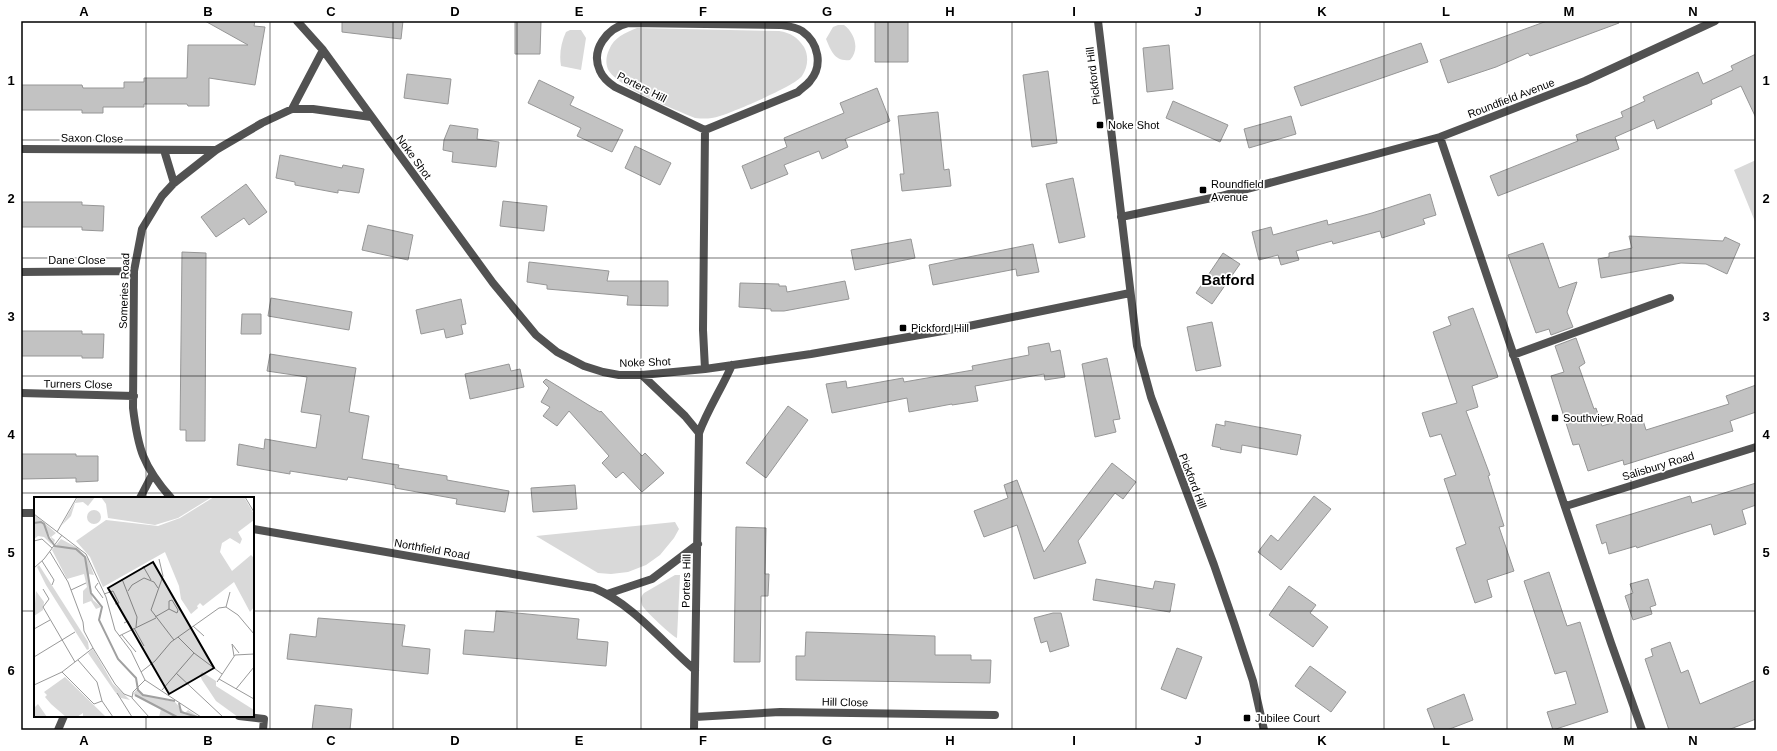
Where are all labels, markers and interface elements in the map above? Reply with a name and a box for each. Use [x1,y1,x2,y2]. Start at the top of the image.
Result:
text: A [79,4,89,19]
text: B [203,4,213,19]
text: C [326,4,336,19]
text: D [450,4,460,19]
text: E [575,4,584,19]
text: F [699,4,707,19]
text: G [822,4,832,19]
text: H [945,4,955,19]
text: I [1072,4,1076,19]
text: J [1194,4,1202,19]
text: K [1317,4,1327,19]
text: L [1442,4,1450,19]
text: M [1564,4,1574,19]
text: N [1688,4,1698,19]
street label: Pickford Hill [1084,46,1102,106]
street label: Porters Hill [615,69,669,105]
text: 1 [7,73,15,88]
text: 1 [1762,73,1770,88]
street label: Roundfield Avenue [1466,76,1556,120]
place label: Noke Shot [1108,119,1159,131]
marker: Noke Shot [1095,120,1105,130]
street label: Saxon Close [61,131,123,145]
street label: Noke Shot [394,133,434,181]
place label: Roundfield Avenue [1211,178,1264,203]
marker: Roundfield Avenue [1198,185,1208,195]
text: 2 [7,191,15,206]
text: 2 [1762,191,1770,206]
street label: Someries Road [117,253,131,329]
street label: Dane Close [48,254,106,266]
district label: Batford [1201,271,1255,288]
text: 3 [7,309,15,324]
text: 3 [1762,309,1770,324]
place label: Pickford Hill [911,322,969,334]
marker: Pickford Hill [898,323,908,333]
street label: Noke Shot [619,355,671,369]
street label: Turners Close [44,377,112,391]
place label: Southview Road [1563,412,1643,424]
marker: Southview Road [1550,413,1560,423]
text: 4 [7,427,15,442]
text: 4 [1762,427,1770,442]
street label: Salisbury Road [1621,449,1695,483]
street label: Pickford Hill [1177,452,1209,510]
inset map [34,497,254,717]
street label: Northfield Road [393,536,471,562]
text: 5 [7,545,15,560]
text: 5 [1762,545,1770,560]
street label: Porters Hill [680,554,692,608]
text: 6 [7,663,15,678]
text: 6 [1762,663,1770,678]
street label: Hill Close [822,696,868,708]
place label: Jubilee Court [1255,712,1320,724]
marker: Jubilee Court [1242,713,1252,723]
text: A [79,733,89,748]
text: B [203,733,213,748]
text: C [326,733,336,748]
text: D [450,733,460,748]
text: E [575,733,584,748]
text: F [699,733,707,748]
text: G [822,733,832,748]
text: H [945,733,955,748]
text: I [1072,733,1076,748]
text: J [1194,733,1202,748]
text: K [1317,733,1327,748]
text: L [1442,733,1450,748]
text: M [1564,733,1574,748]
text: N [1688,733,1698,748]

